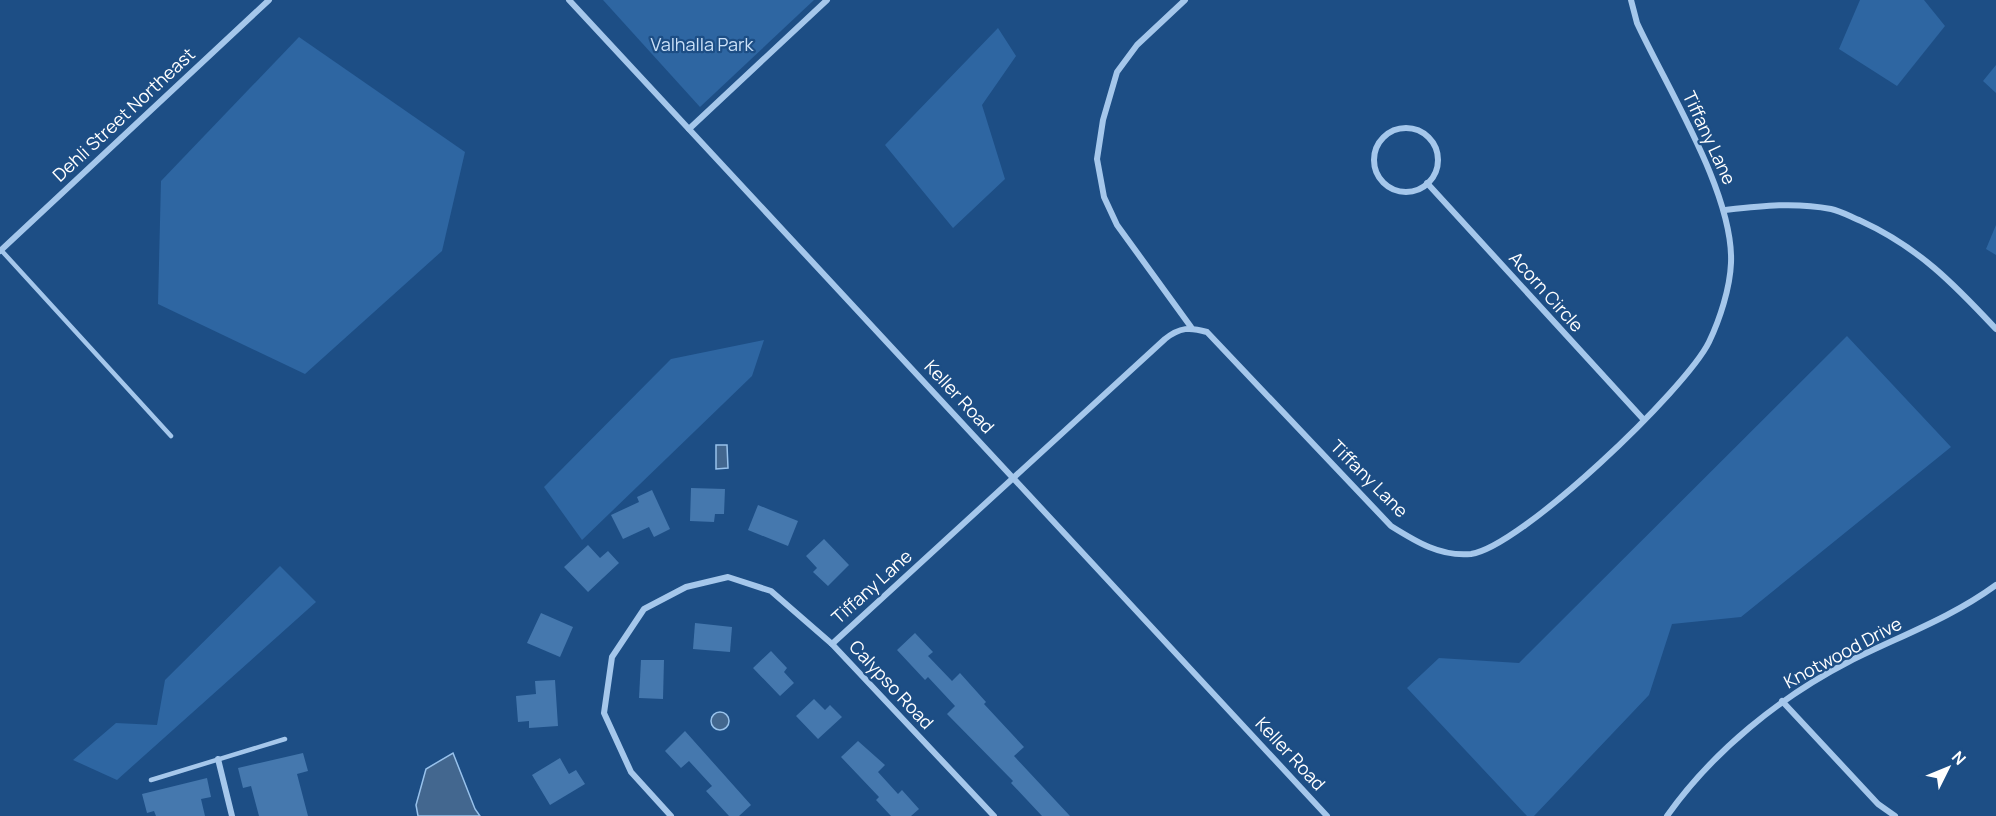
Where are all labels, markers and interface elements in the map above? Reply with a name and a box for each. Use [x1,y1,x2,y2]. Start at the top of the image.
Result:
park label: Valhalla Park [651,32,754,56]
street label: Dehli Street Northeast [47,42,200,187]
street label: Tiffany Lane [1678,87,1742,188]
street label: Acorn Circle [1504,246,1589,337]
street label: Keller Road [920,354,1000,438]
street label: Tiffany Lane [1326,434,1414,522]
street label: Tiffany Lane [826,544,917,629]
street label: Knotwood Drive [1779,611,1906,693]
street label: Calypso Road [844,635,939,734]
street label: Keller Road [1251,711,1331,795]
north arrow [1918,738,1978,798]
text: N [1947,746,1971,769]

